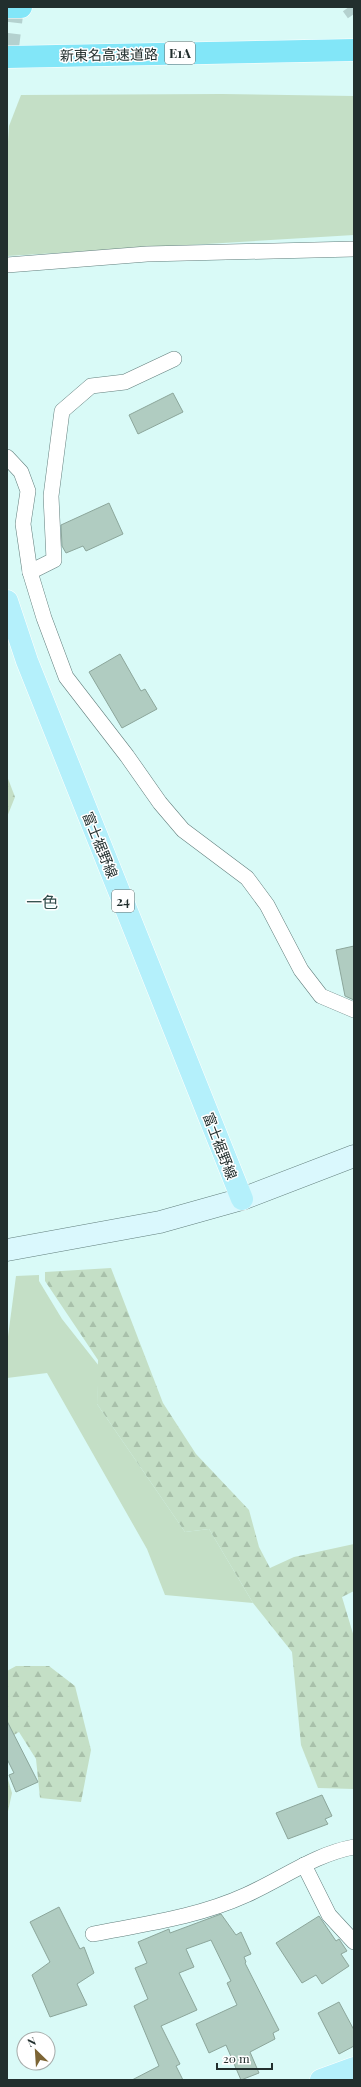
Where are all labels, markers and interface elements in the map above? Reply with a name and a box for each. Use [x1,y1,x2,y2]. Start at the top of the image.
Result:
road number: E1A [165,42,195,64]
street label: 新東名高速道路 [60,44,158,65]
street label: 富士裾野線 [79,809,122,881]
road number: 24 [112,890,134,912]
district label: 一色 [26,891,58,912]
street label: 富士裾野線 [199,1110,242,1182]
north arrow [16,2031,56,2071]
text: N [25,2033,38,2050]
scale bar [217,2045,272,2071]
text: 20 m [223,2050,250,2066]

